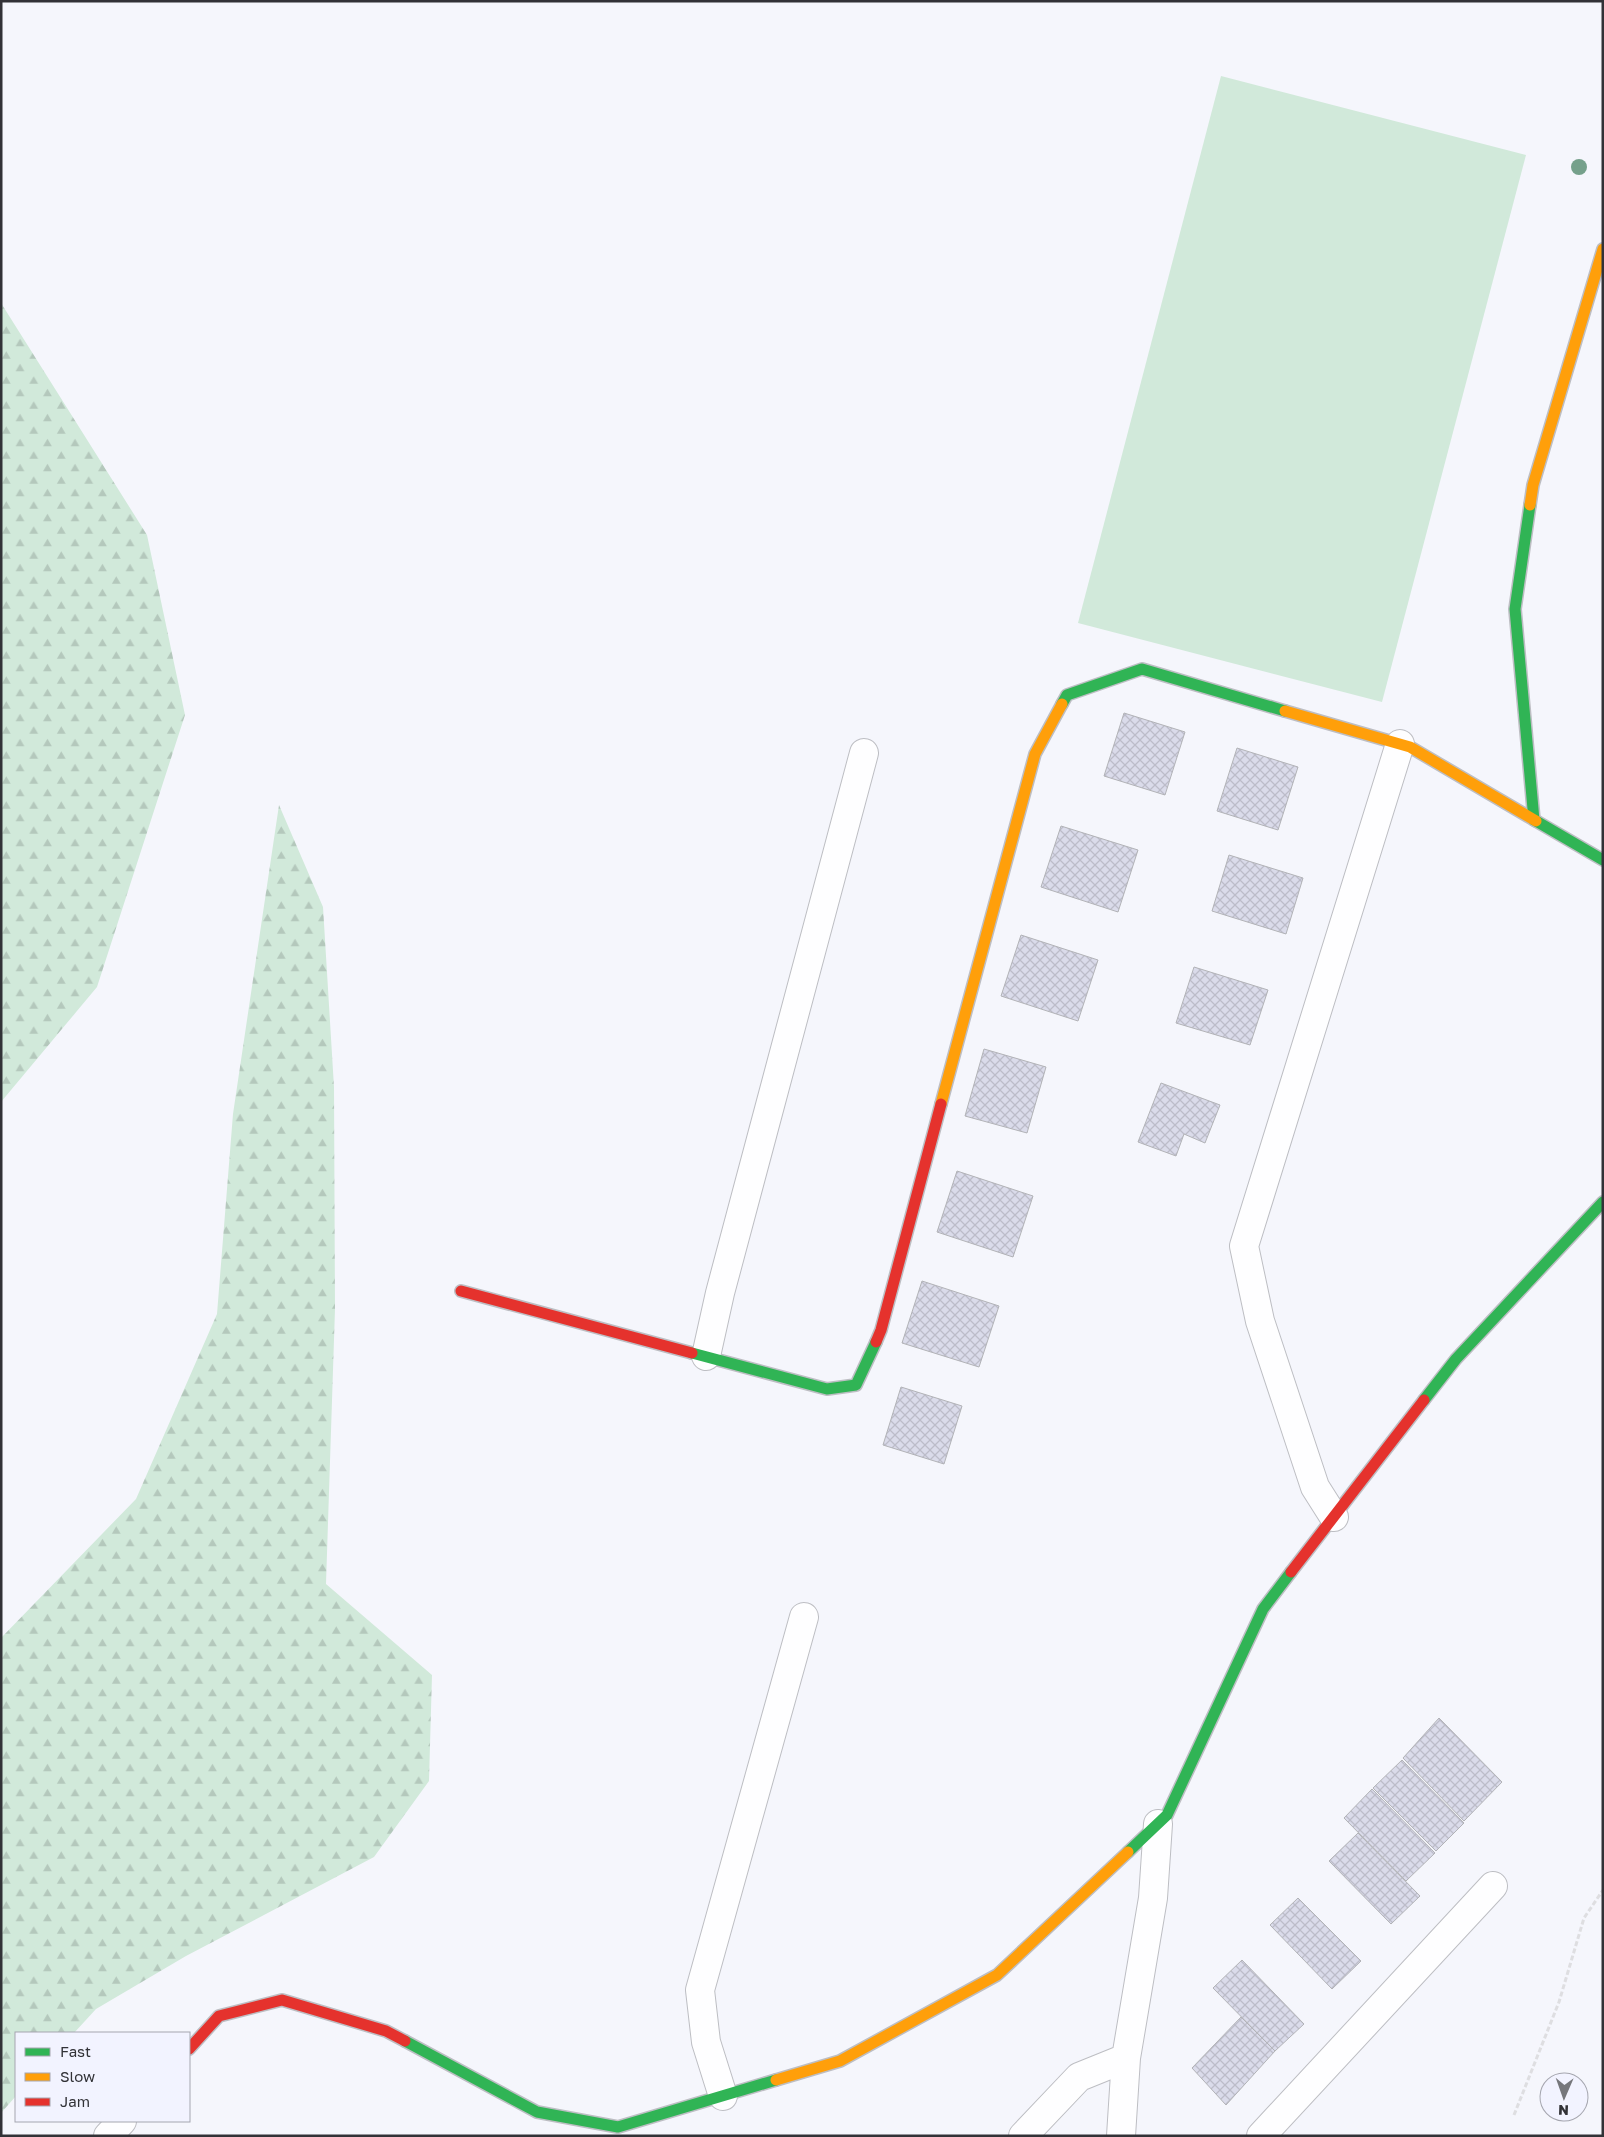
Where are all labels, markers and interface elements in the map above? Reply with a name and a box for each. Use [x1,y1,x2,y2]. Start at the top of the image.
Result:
legend [15,2032,190,2122]
text: Fast [60,2042,91,2060]
text: Slow [60,2067,95,2085]
north arrow [1539,2072,1589,2122]
text: Jam [60,2092,90,2110]
text: N [1558,2102,1569,2119]

